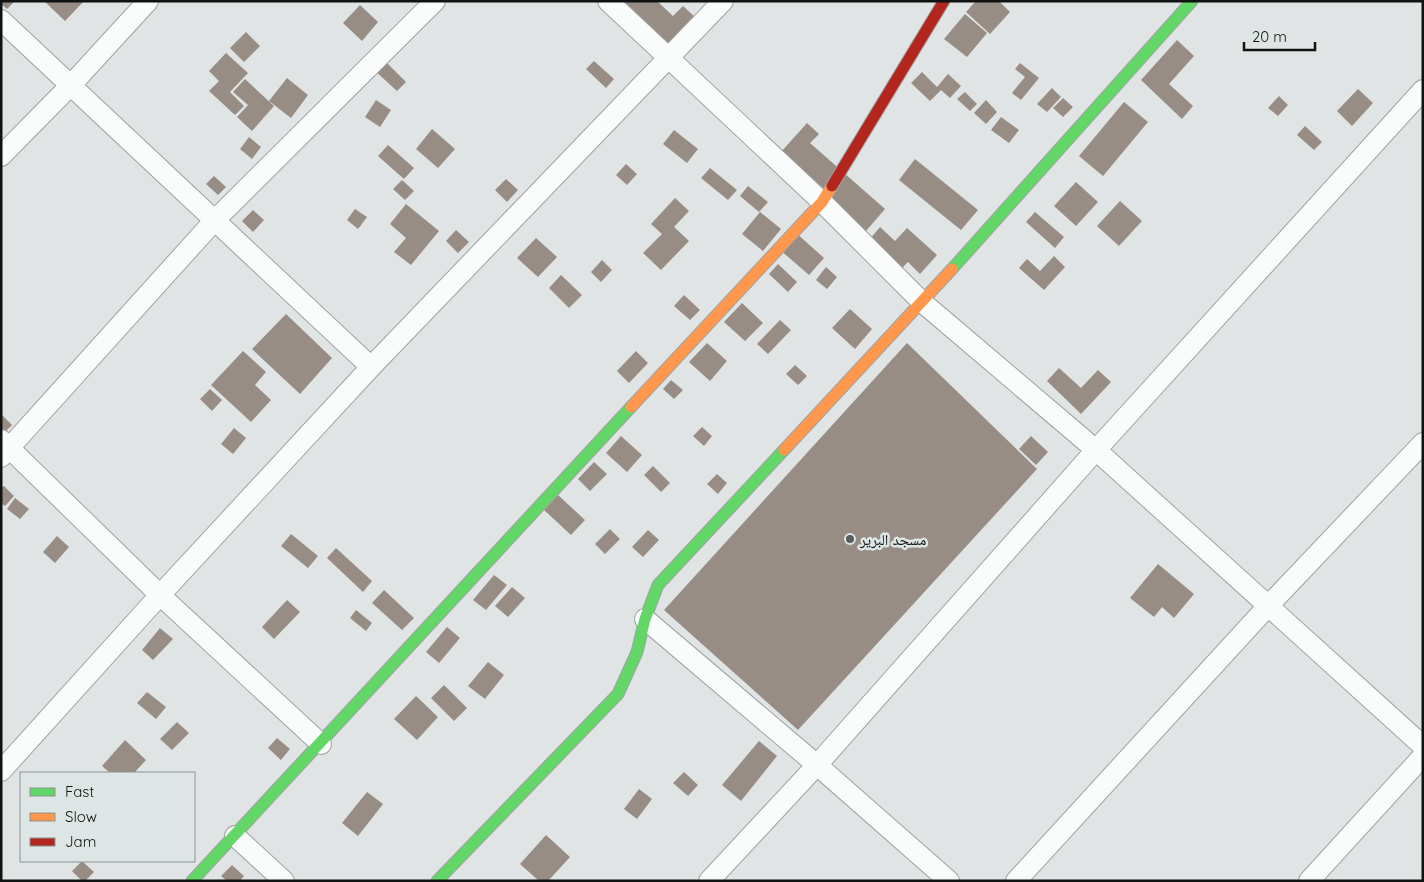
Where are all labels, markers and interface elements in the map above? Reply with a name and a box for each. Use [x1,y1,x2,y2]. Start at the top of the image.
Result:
scale bar [1244,20,1315,52]
text: 20 m [1252,27,1287,46]
place label: مسجد البرير [859,530,927,549]
marker: مسجد البرير [844,533,856,545]
legend [20,772,195,862]
text: Fast [65,782,94,801]
text: Slow [65,807,97,826]
text: Jam [65,832,96,851]

